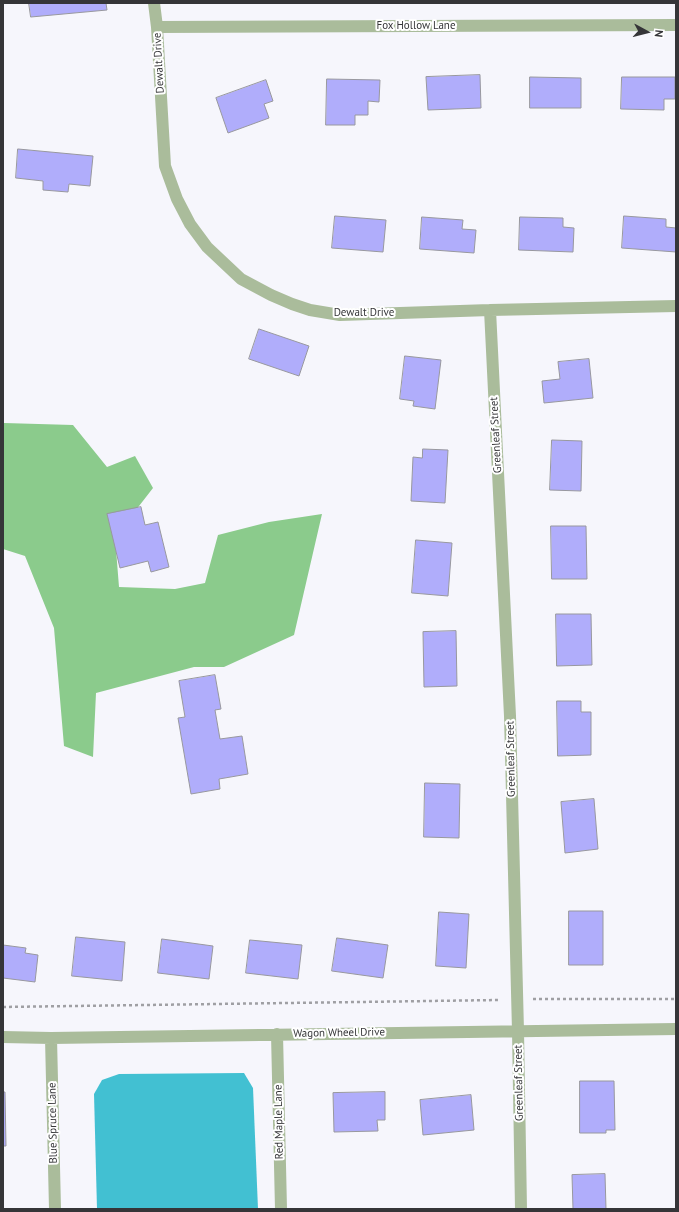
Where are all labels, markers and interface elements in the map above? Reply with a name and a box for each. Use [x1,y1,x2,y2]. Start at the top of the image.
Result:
north arrow [627,12,667,52]
street label: Fox Hollow Lane [377,19,455,33]
text: N [652,29,666,38]
street label: Dewalt Drive [151,32,167,94]
street label: Dewalt Drive [334,306,394,320]
street label: Greenleaf Street [487,397,505,473]
street label: Greenleaf Street [504,721,518,797]
street label: Wagon Wheel Drive [293,1026,385,1040]
street label: Greenleaf Street [512,1045,526,1121]
street label: Blue Spruce Lane [46,1082,60,1164]
street label: Red Maple Lane [272,1084,286,1160]

